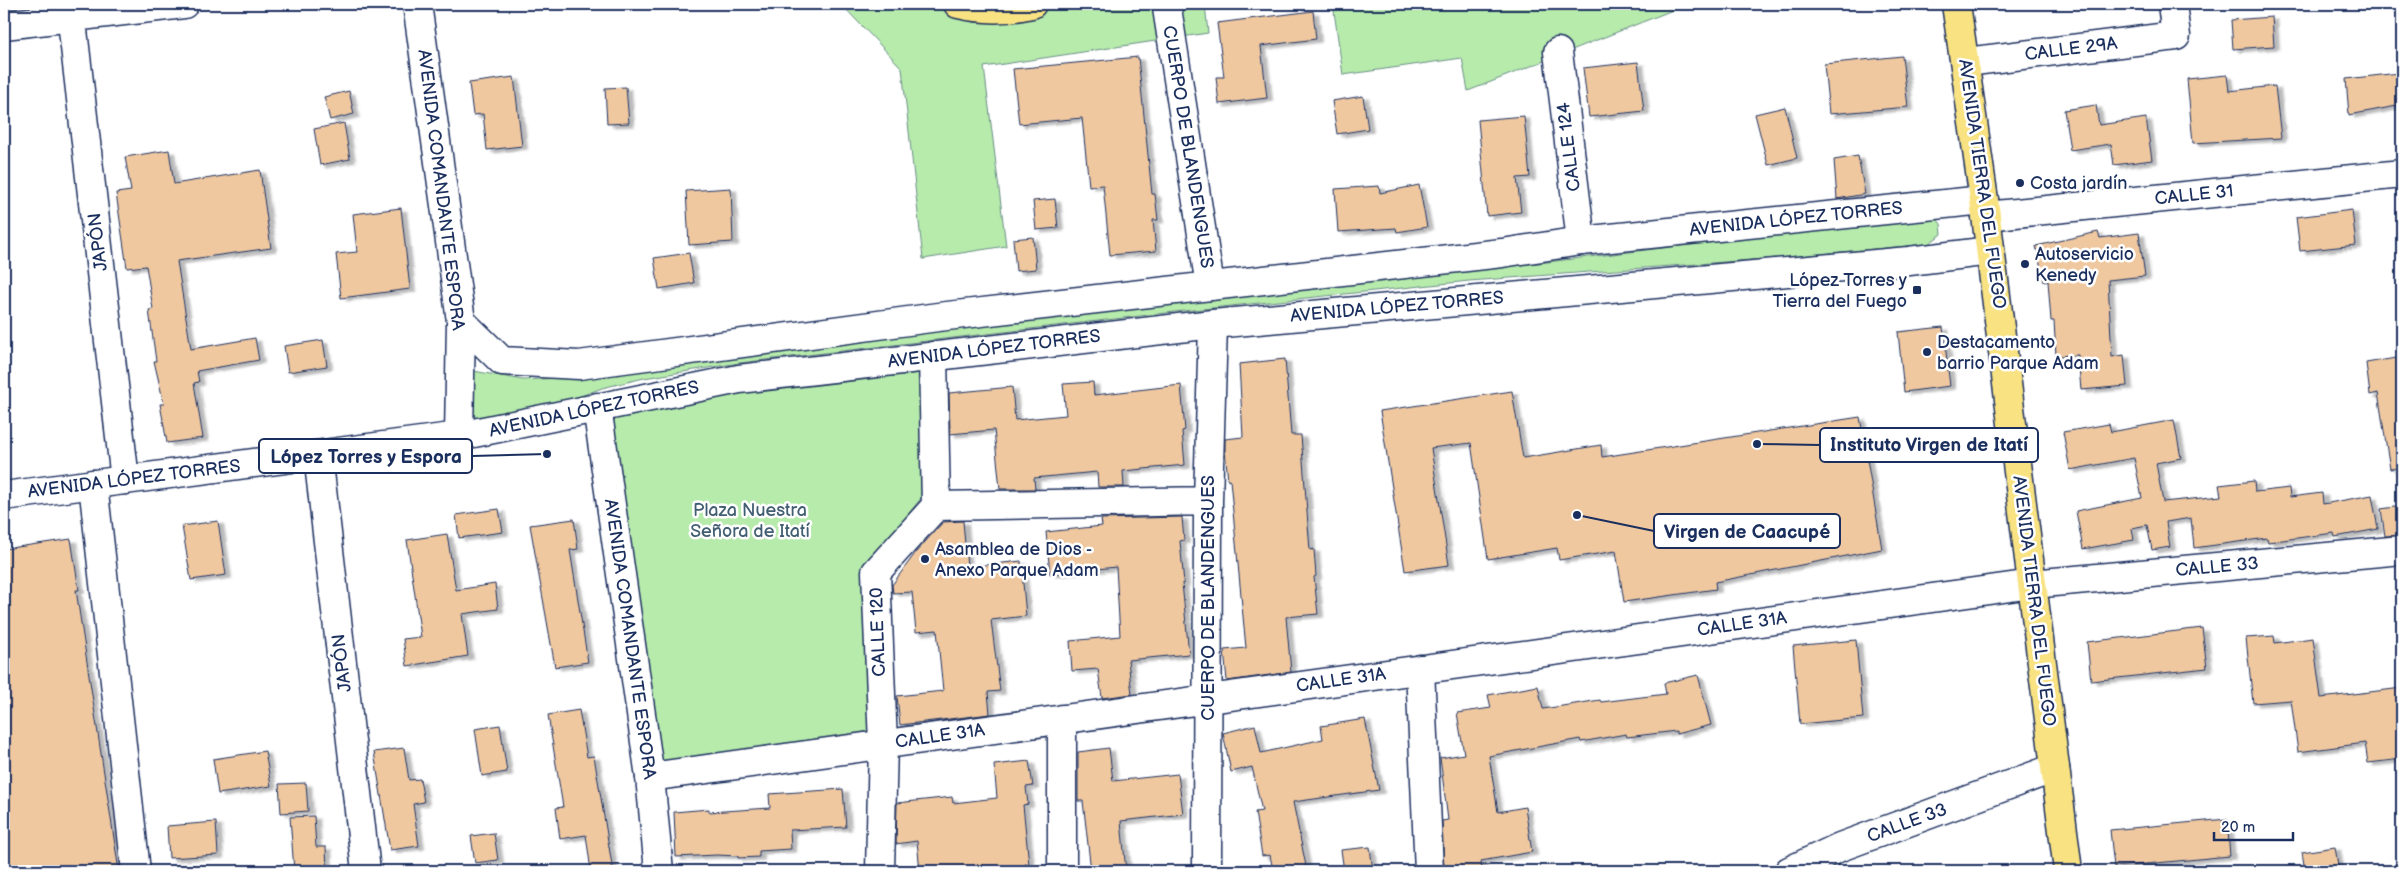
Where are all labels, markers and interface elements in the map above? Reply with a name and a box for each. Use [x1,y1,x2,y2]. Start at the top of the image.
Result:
street label: CUERPO DE BLANDENGUES [1158,24,1218,270]
street label: CALLE 29A [2023,33,2119,65]
street label: AVENIDA COMANDANTE ESPORA [413,48,469,332]
street label: AVENIDA TIERRA DEL FUEGO [1954,58,2010,310]
street label: CALLE 124 [1553,101,1585,193]
place label: Costa jardín [2030,173,2127,194]
marker: Costa jardín [2014,177,2026,189]
street label: CALLE 31 [2153,180,2235,210]
street label: AVENIDA LÓPEZ TORRES [1688,195,1904,241]
street label: JAPÓN [82,212,112,273]
place label: Autoservicio Kenedy [2035,244,2134,286]
marker: Autoservicio Kenedy [2019,258,2031,270]
place label: López Torres y Tierra del Fuego [1773,270,1908,312]
marker: López Torres y Tierra del Fuego [1911,284,1923,296]
street label: AVENIDA LÓPEZ TORRES [1289,285,1505,327]
street label: AVENIDA LÓPEZ TORRES [886,324,1102,372]
place label: Destacamento barrio Parque Adam [1937,332,2099,374]
marker: Destacamento barrio Parque Adam [1921,346,1933,358]
street label: AVENIDA LÓPEZ TORRES [487,374,701,442]
callout: Instituto Virgen de Itatí [1820,428,2038,462]
text: Instituto Virgen de Itatí [1830,434,2028,457]
callout: López Torres y Espora [259,439,472,473]
text: López Torres y Espora [270,446,462,469]
street label: AVENIDA LÓPEZ TORRES [26,454,242,502]
street label: CUERPO DE BLANDENGUES [1198,475,1219,721]
street label: AVENIDA TIERRA DEL FUEGO [2008,475,2060,727]
street label: AVENIDA COMANDANTE ESPORA [600,497,660,781]
park label: Plaza Nuestra Señora de Itatí [690,500,810,542]
callout: Virgen de Caacupé [1654,514,1840,548]
text: Virgen de Caacupé [1664,521,1830,544]
place label: Asamblea de Dios - Anexo Parque Adam [935,539,1099,581]
marker: Asamblea de Dios - Anexo Parque Adam [919,553,931,565]
street label: CALLE 33 [2175,553,2259,581]
street label: CALLE 120 [866,587,890,677]
street label: CALLE 31A [1696,607,1788,641]
street label: JAPÓN [326,633,356,694]
street label: CALLE 31A [1295,663,1387,697]
street label: CALLE 31A [894,719,986,753]
street label: CALLE 33 [1864,799,1950,847]
scale bar [2214,810,2292,842]
text: 20 m [2221,818,2255,837]

